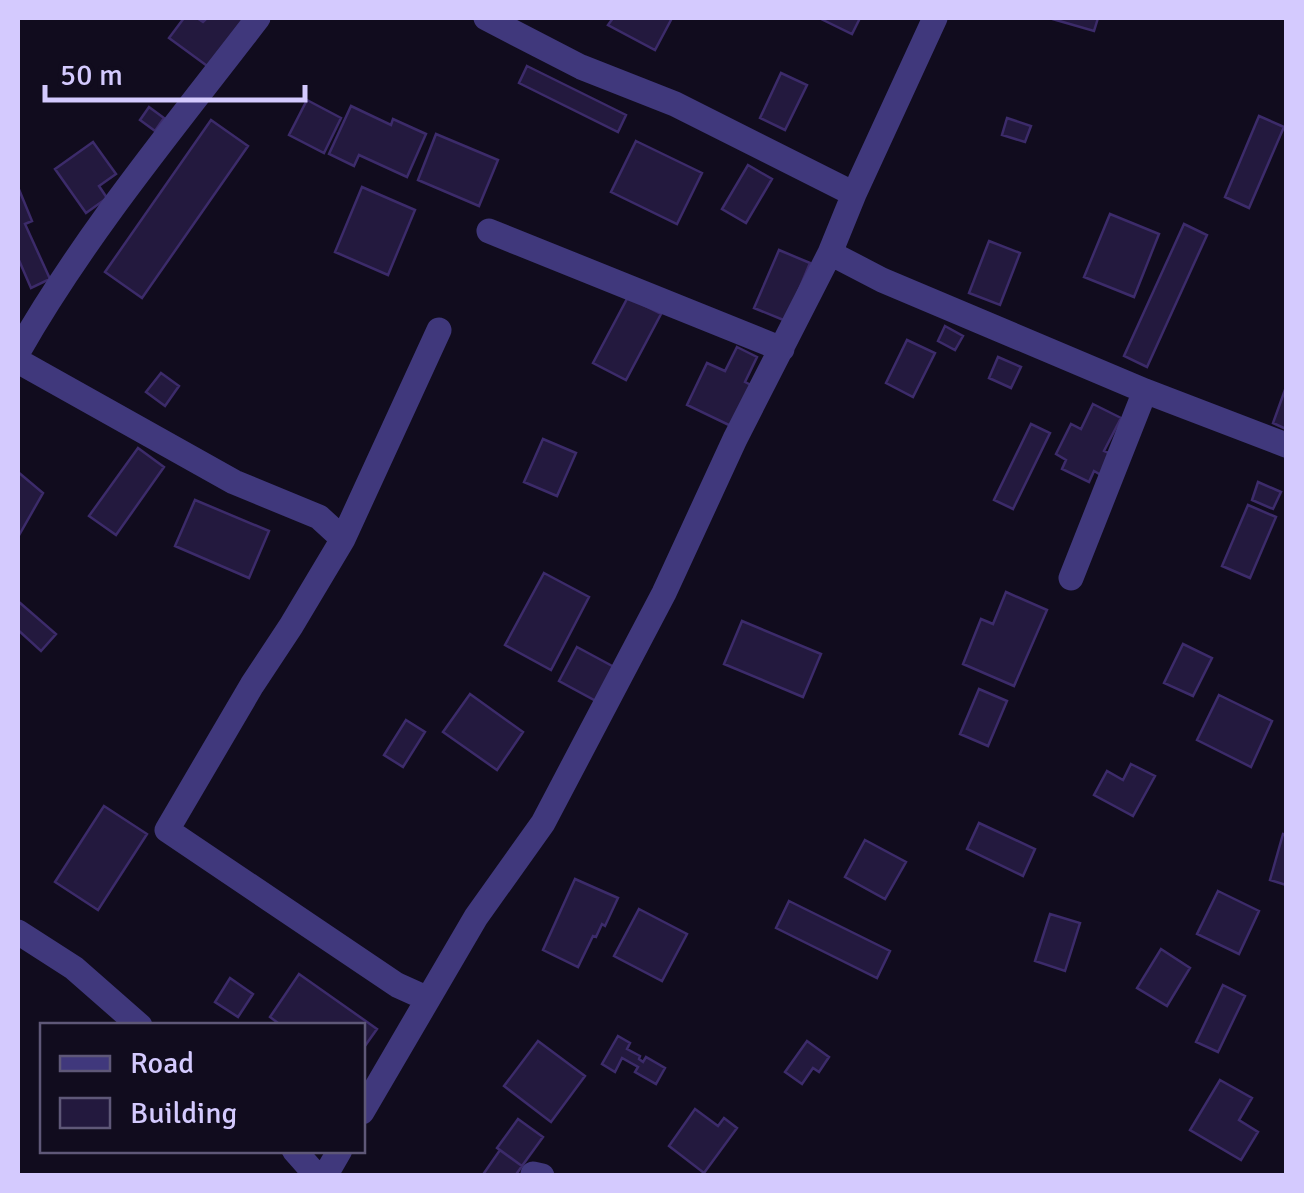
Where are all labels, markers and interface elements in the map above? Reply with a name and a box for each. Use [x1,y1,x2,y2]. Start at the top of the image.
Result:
scale bar [45,40,305,102]
text: 50 m [60,57,123,94]
legend [40,1023,365,1153]
text: Road [130,1045,194,1082]
text: Building [130,1095,237,1132]

